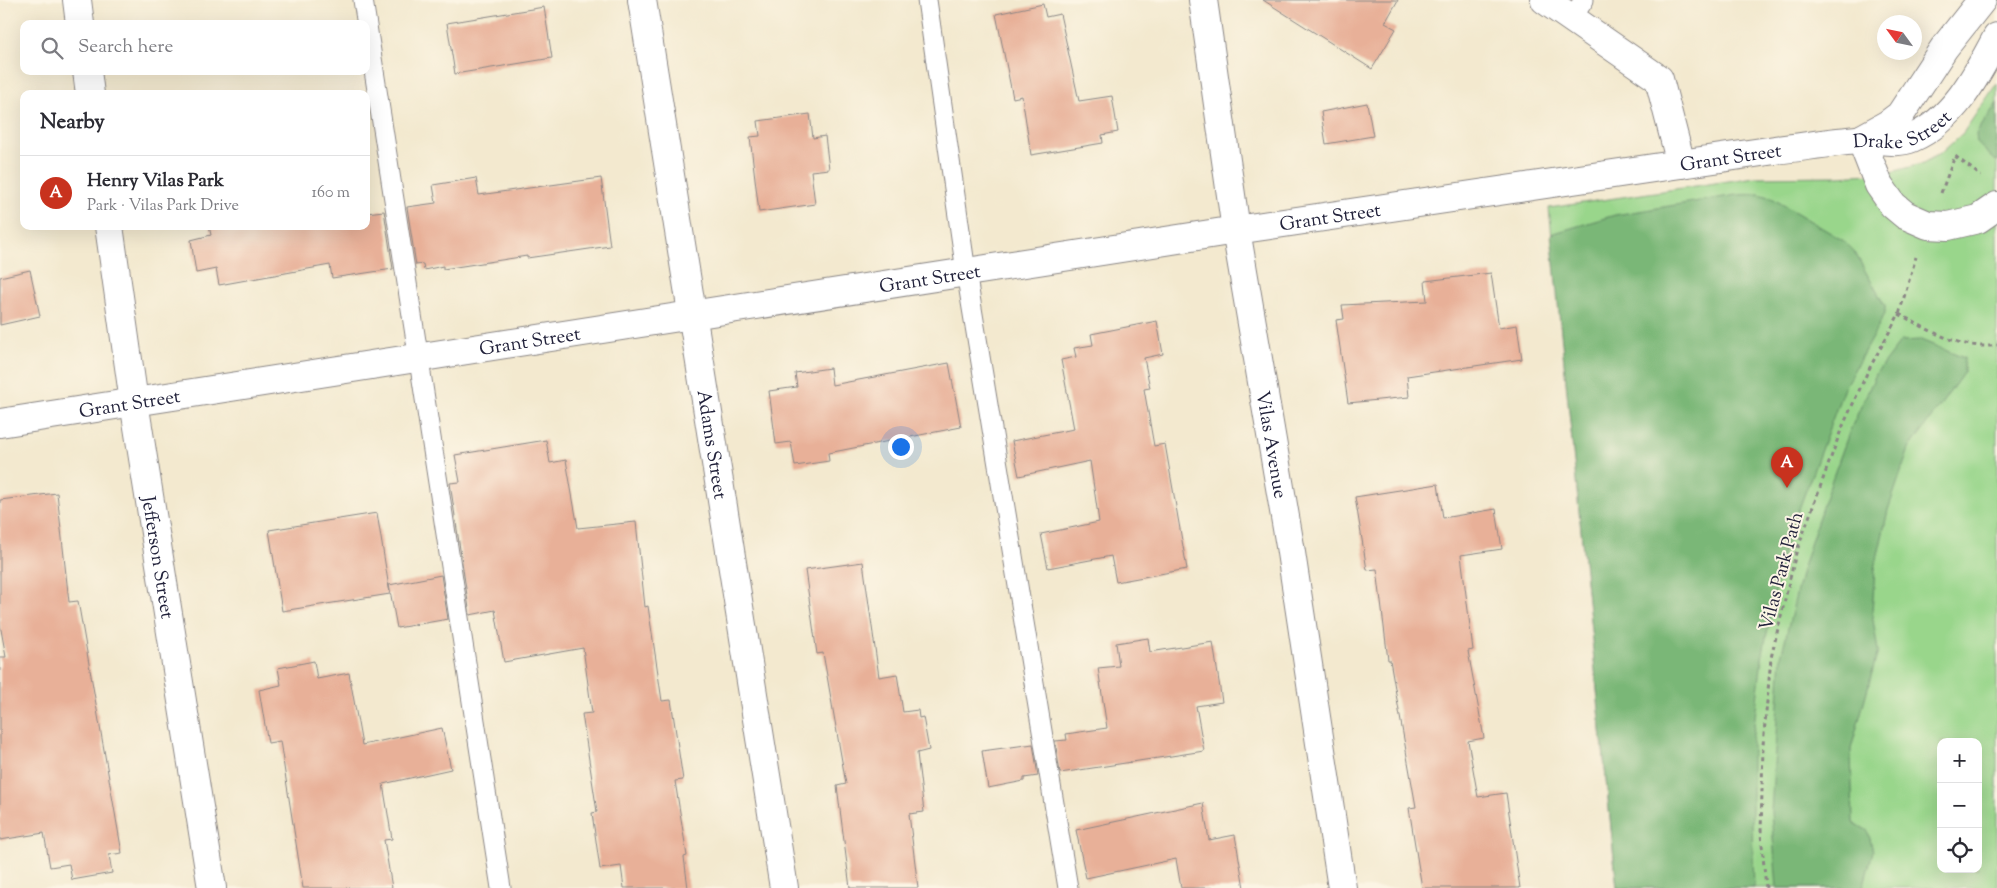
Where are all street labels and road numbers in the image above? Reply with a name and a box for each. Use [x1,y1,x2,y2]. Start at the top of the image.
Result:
street label: Drake Street [1852,105,1959,157]
street label: Grant Street [1678,138,1783,180]
street label: Grant Street [1278,198,1383,239]
street label: Grant Street [878,259,983,302]
street label: Grant Street [477,321,583,364]
street label: Grant Street [77,384,183,426]
street label: Adams Street [689,388,733,502]
street label: Vilas Avenue [1248,389,1293,501]
street label: Jefferson Street [133,493,180,621]
street label: Vilas Park Path [1754,509,1811,634]

